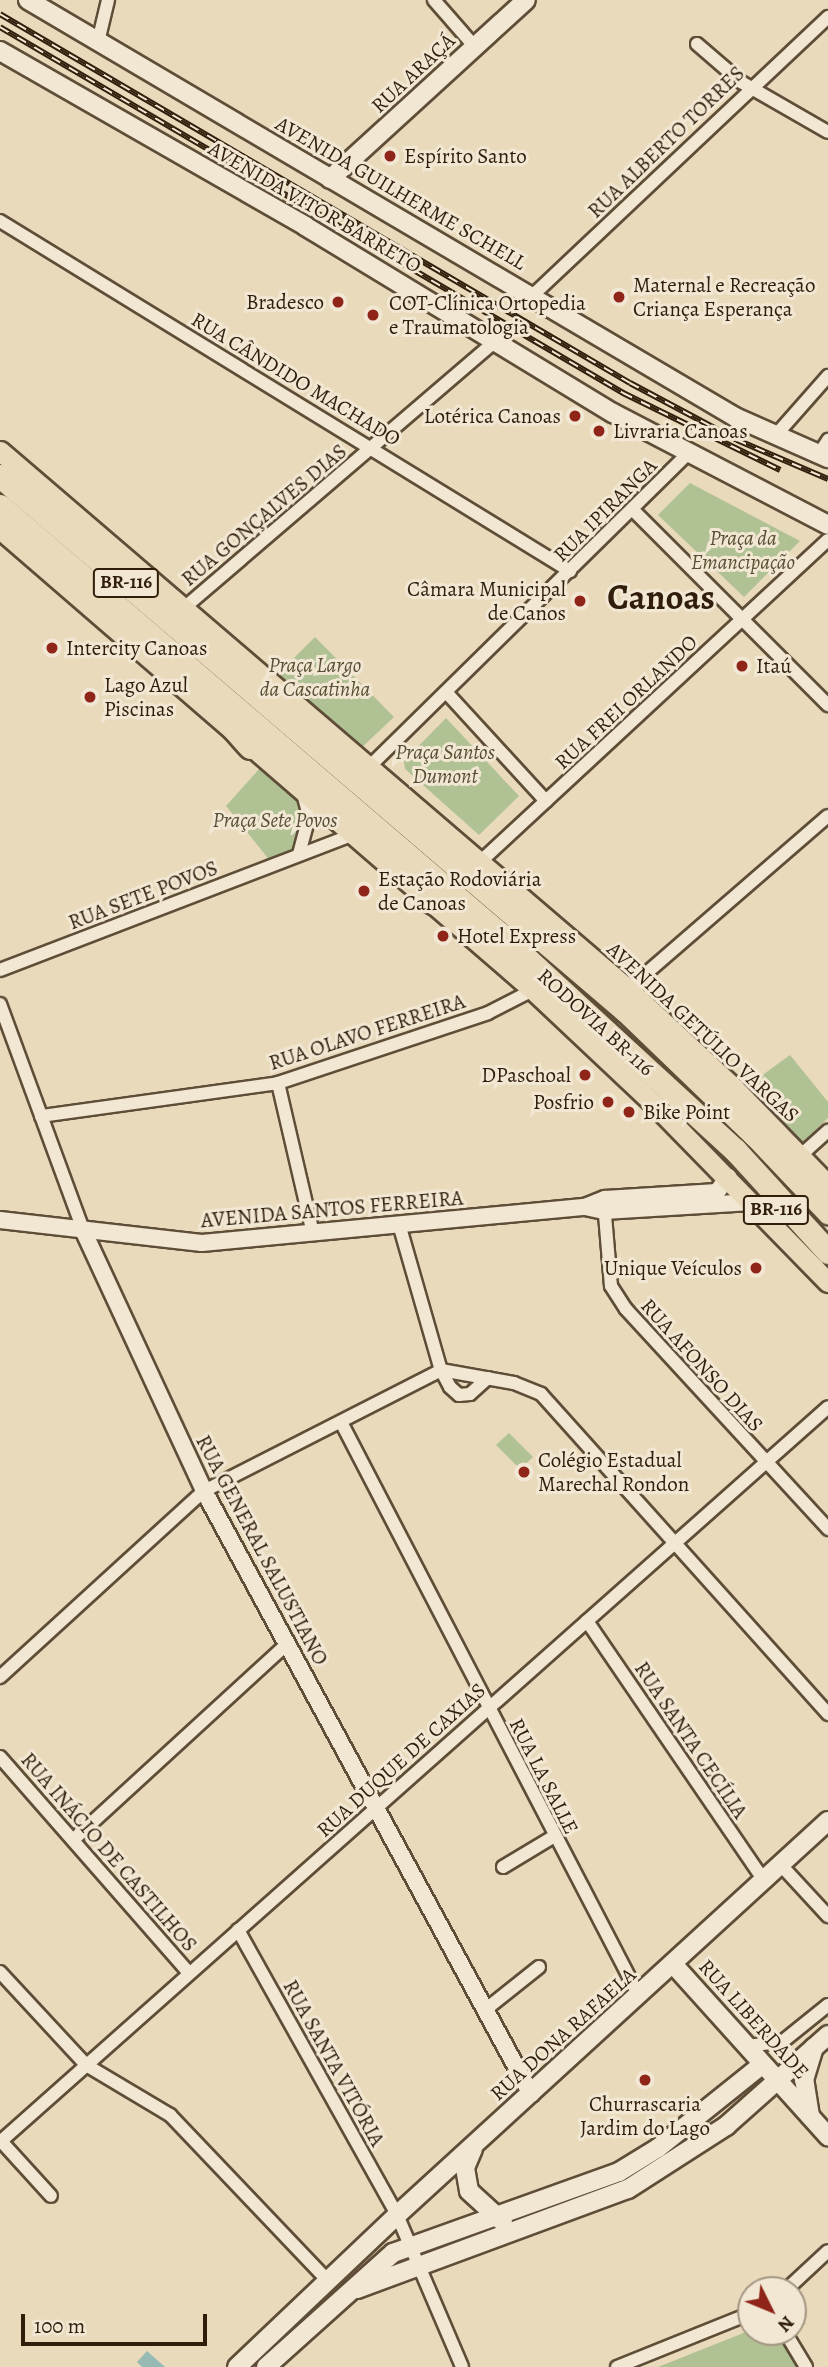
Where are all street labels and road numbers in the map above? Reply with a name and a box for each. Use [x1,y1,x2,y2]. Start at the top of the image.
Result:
street label: RUA ARAÇÁ [366,28,460,118]
street label: RUA ALBERTO TORRES [582,61,750,223]
street label: AVENIDA GUILHERME SCHELL [271,111,531,275]
street label: AVENIDA VITOR BARRETO [204,136,426,278]
street label: RUA CÂNDIDO MACHADO [187,307,405,451]
street label: RUA GONÇALVES DIAS [176,439,352,591]
street label: RUA IPIRANGA [548,453,662,567]
road number: BR-116 [93,568,159,598]
street label: RUA FREI ORLANDO [549,629,703,775]
street label: RUA SETE POVOS [65,855,221,935]
street label: AVENIDA GETÚLIO VARGAS [602,936,804,1128]
street label: RODOVIA BR-116 [532,963,660,1081]
street label: RUA OLAVO FERREIRA [266,988,468,1076]
street label: AVENIDA SANTOS FERREIRA [200,1185,464,1233]
road number: BR-116 [743,1194,809,1226]
street label: RUA AFONSO DIAS [636,1293,768,1437]
street label: RUA GENERAL SALUSTIANO [191,1431,333,1669]
street label: RUA SANTA CECÍLIA [629,1657,753,1823]
street label: RUA DUQUE DE CAXIAS [311,1678,491,1842]
street label: RUA LA SALLE [504,1714,584,1838]
street label: RUA INÁCIO DE CASTILHOS [16,1747,202,1957]
street label: RUA LIBERDADE [694,1954,814,2084]
street label: RUA DONA RAFAELA [485,1962,641,2106]
street label: RUA SANTA VITÓRIA [278,1975,390,2151]

